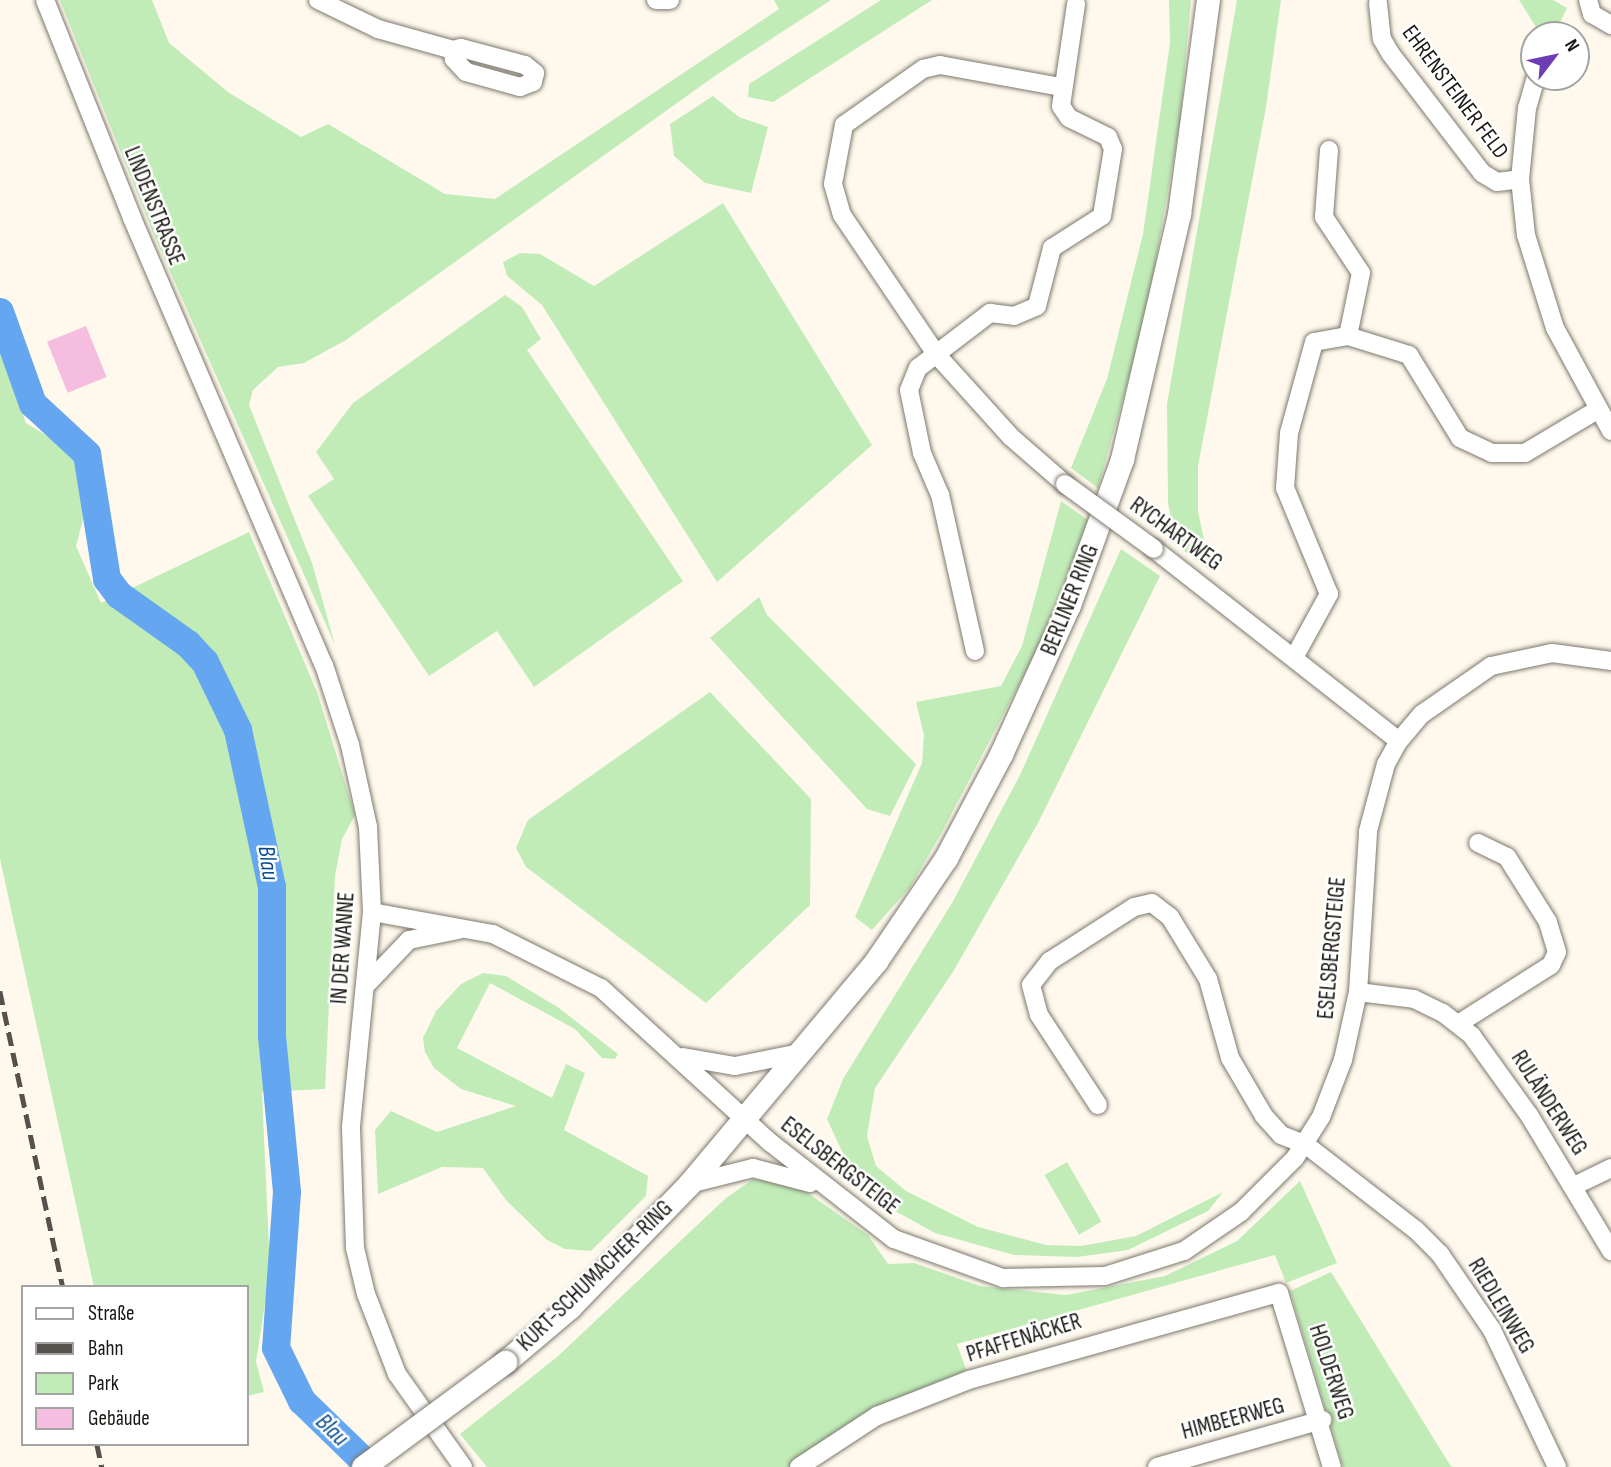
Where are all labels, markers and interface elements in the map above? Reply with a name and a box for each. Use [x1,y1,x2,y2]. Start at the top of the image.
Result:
street label: EHRENSTEINER FELD [1396,20,1514,164]
north arrow [1520,21,1590,91]
text: N [1559,35,1584,56]
street label: LINDENSTRASSE [118,143,190,269]
street label: RYCHARTWEG [1124,491,1228,577]
street label: BERLINER RING [1035,540,1105,660]
water label: Blau [251,844,285,882]
street label: ESELSBERGSTEIGE [1312,876,1352,1020]
street label: IN DER WANNE [325,891,361,1005]
street label: RULÄNDERWEG [1505,1046,1593,1160]
street label: ESELSBERGSTEIGE [775,1111,905,1221]
street label: KURT-SCHUMACHER-RING [512,1195,678,1357]
street label: RIEDLEINWEG [1462,1253,1540,1359]
legend [21,1285,248,1446]
text: Straße [88,1301,134,1326]
street label: PFAFFENÄCKER [963,1307,1085,1369]
street label: HOLDERWEG [1303,1321,1359,1423]
text: Bahn [88,1336,123,1361]
text: Park [88,1371,119,1396]
street label: HIMBEERWEG [1179,1392,1287,1446]
text: Gebäude [88,1406,150,1431]
water label: Blau [310,1408,354,1452]

